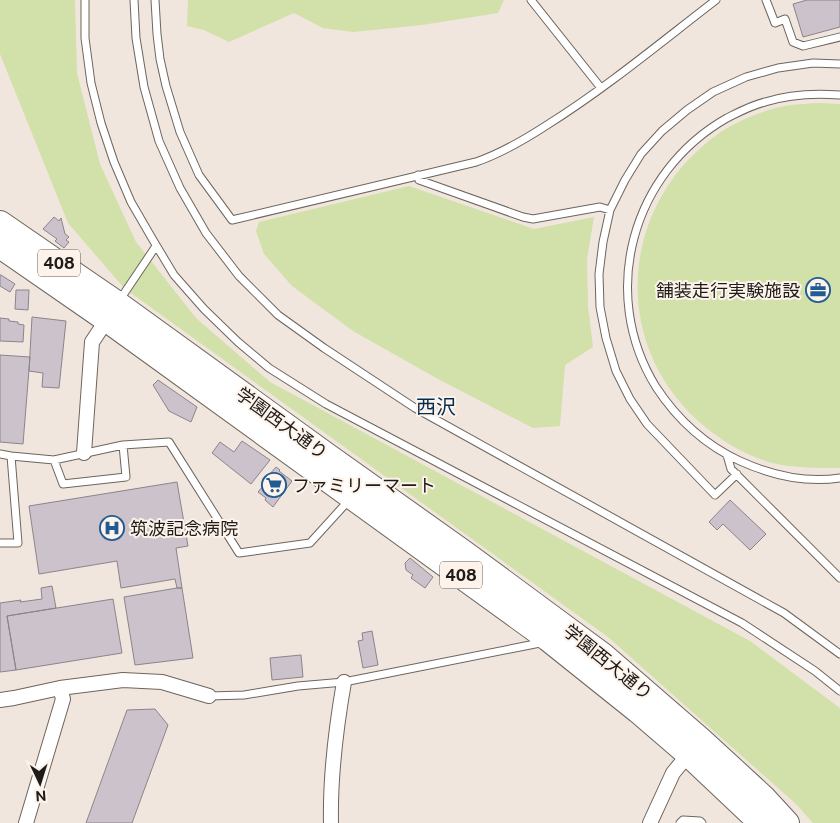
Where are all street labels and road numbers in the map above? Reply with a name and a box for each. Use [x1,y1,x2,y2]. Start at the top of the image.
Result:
road number: 408 [38,250,80,276]
street label: 学園西大通り [232,383,332,463]
road number: 408 [440,562,482,588]
street label: 学園西大通り [559,620,657,704]

